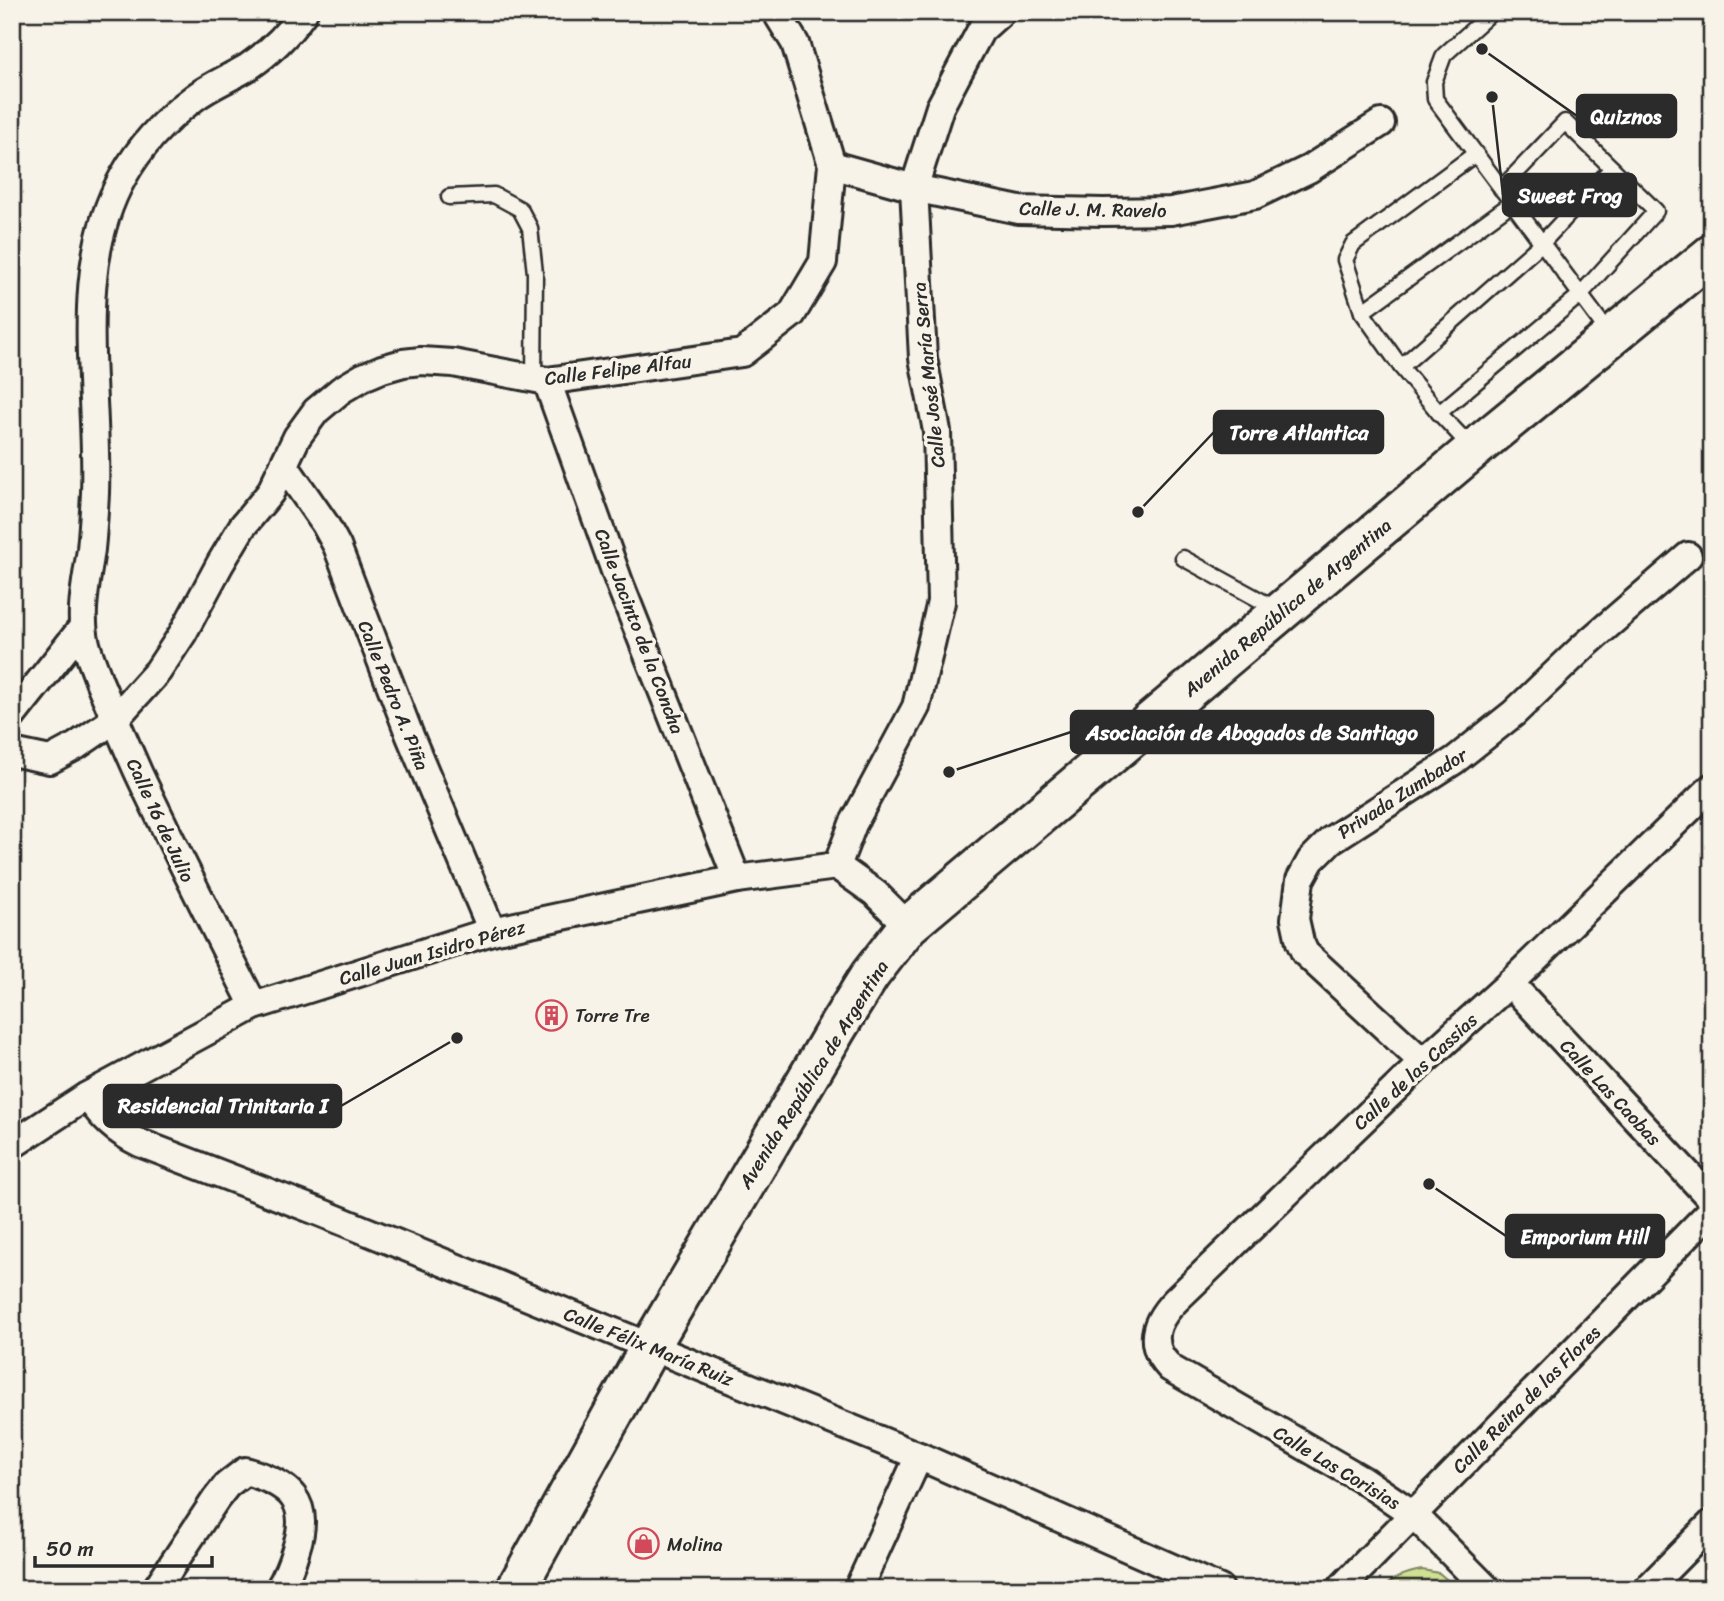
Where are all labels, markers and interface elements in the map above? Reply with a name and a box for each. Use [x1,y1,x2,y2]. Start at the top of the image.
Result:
callout: Quiznos [1577,95,1676,137]
text: Quiznos [1591,98,1662,136]
callout: Sweet Frog [1503,174,1636,216]
text: Sweet Frog [1517,177,1623,215]
street label: Calle J. M. Ravelo [1019,192,1167,227]
street label: Calle José María Serra [902,280,955,469]
street label: Calle Felipe Alfau [543,344,693,395]
callout: Torre Atlantica [1214,411,1383,453]
text: Torre Atlantica [1229,414,1370,452]
street label: Avenida República de Argentina [1175,509,1400,706]
street label: Calle Jacinto de la Concha [585,524,694,739]
street label: Calle Pedro A. Piña [348,615,439,776]
callout: Asociación de Abogados de Santiago [1071,711,1433,753]
text: Asociación de Abogados de Santiago [1085,714,1418,752]
street label: Privada Zumbador [1331,738,1475,848]
street label: Calle 16 de Julio [117,752,204,888]
street label: Calle Juan Isidro Pérez [335,910,530,995]
street label: Avenida República de Argentina [729,953,898,1196]
building icon: Torre Tre [535,998,569,1032]
place label: Torre Tre [575,999,650,1032]
street label: Calle de las Cassias [1345,1004,1486,1138]
street label: Calle Las Caobas [1552,1031,1670,1154]
callout: Residencial Trinitaria I [104,1085,341,1127]
text: Residencial Trinitaria I [117,1087,330,1125]
callout: Emporium Hill [1506,1215,1664,1257]
text: Emporium Hill [1520,1218,1651,1256]
street label: Calle Félix María Ruiz [559,1297,740,1396]
street label: Calle Reina de las Flores [1444,1317,1609,1482]
street label: Calle Las Corisias [1267,1416,1407,1519]
scale bar [35,1524,212,1568]
shop icon: Molina [627,1527,661,1561]
place label: Molina [667,1528,723,1561]
text: 50 m [46,1530,94,1568]

